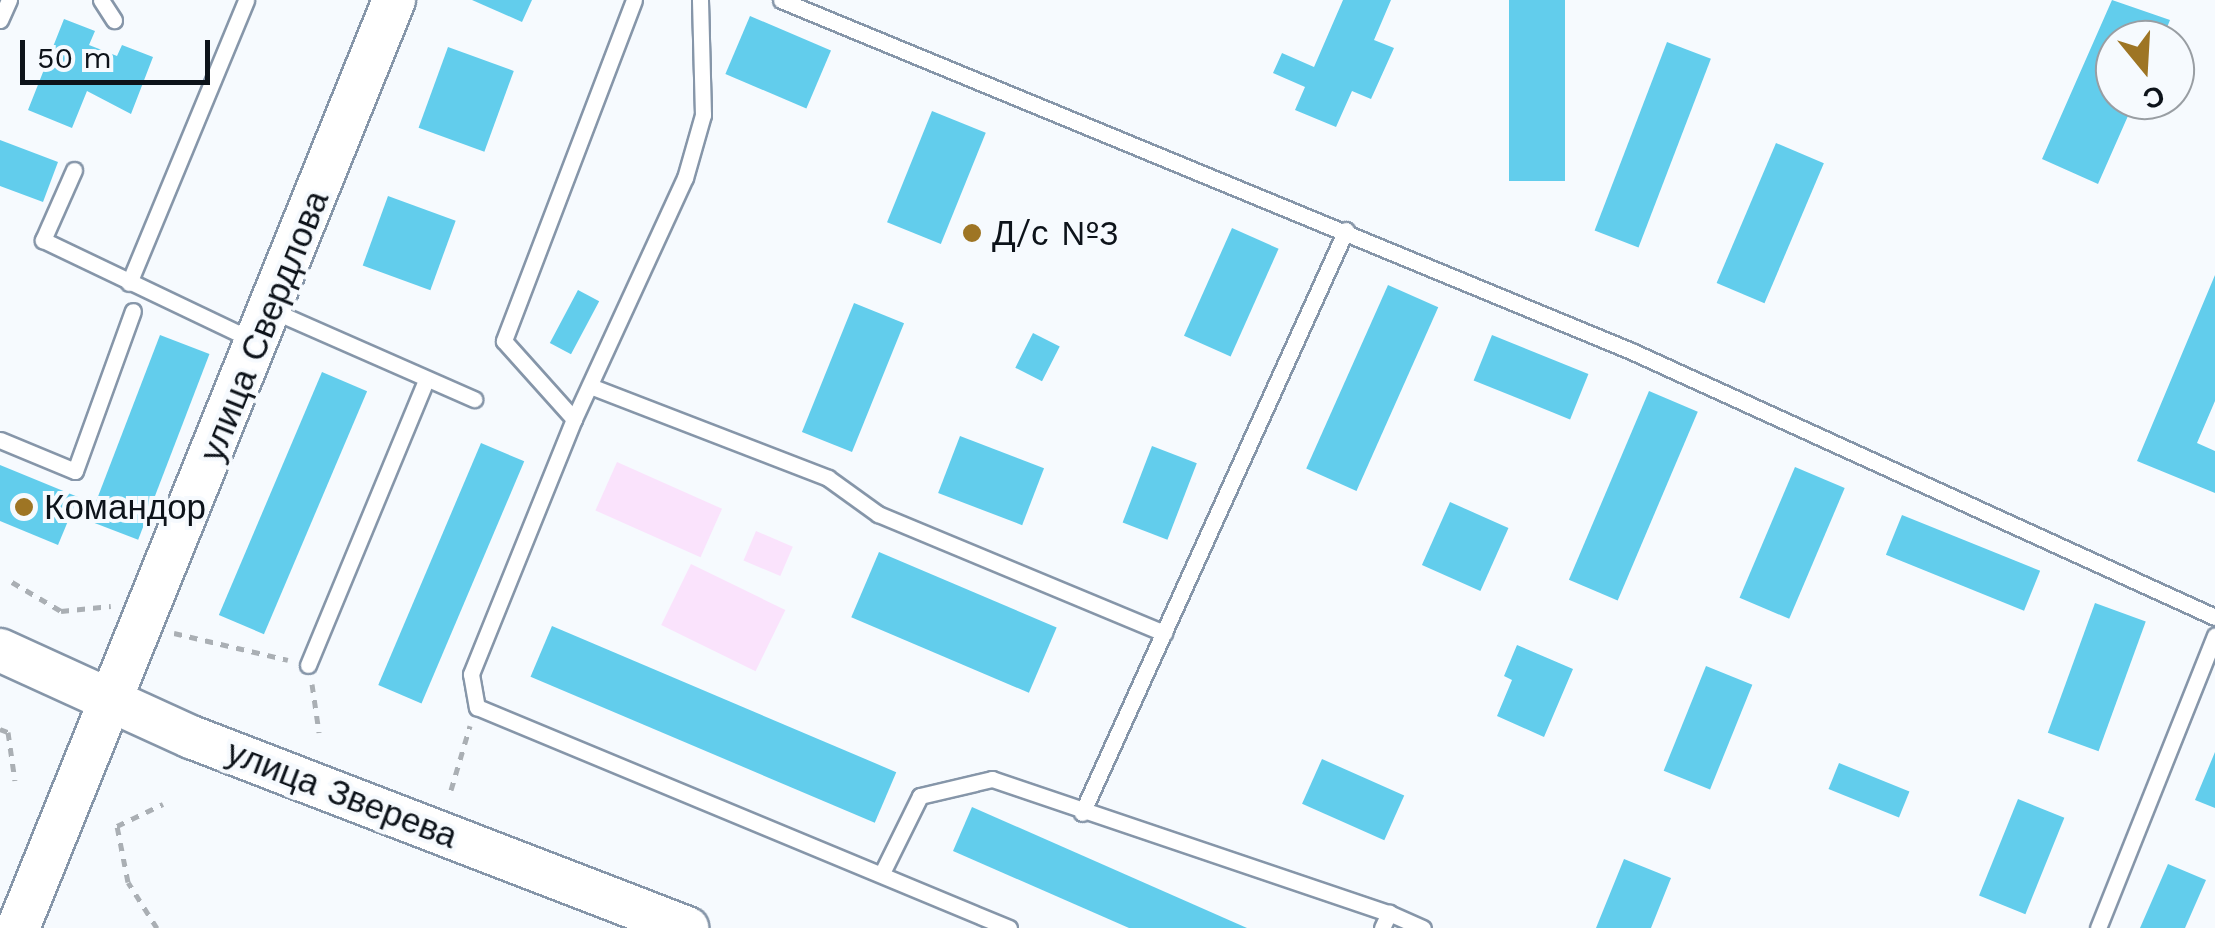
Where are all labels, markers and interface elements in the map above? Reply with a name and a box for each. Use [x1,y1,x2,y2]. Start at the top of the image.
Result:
scale bar [25,20,215,82]
north arrow [2095,20,2195,120]
text: 50 m [37,40,112,75]
text: С [2139,78,2169,116]
street label: улица Свердлова [191,185,337,467]
place label: Д/с №3 [992,212,1119,254]
marker: Д/с №3 [961,222,983,244]
place label: Командор [44,486,206,528]
marker: Командор [13,496,35,518]
street label: улица Зверева [221,731,463,857]

